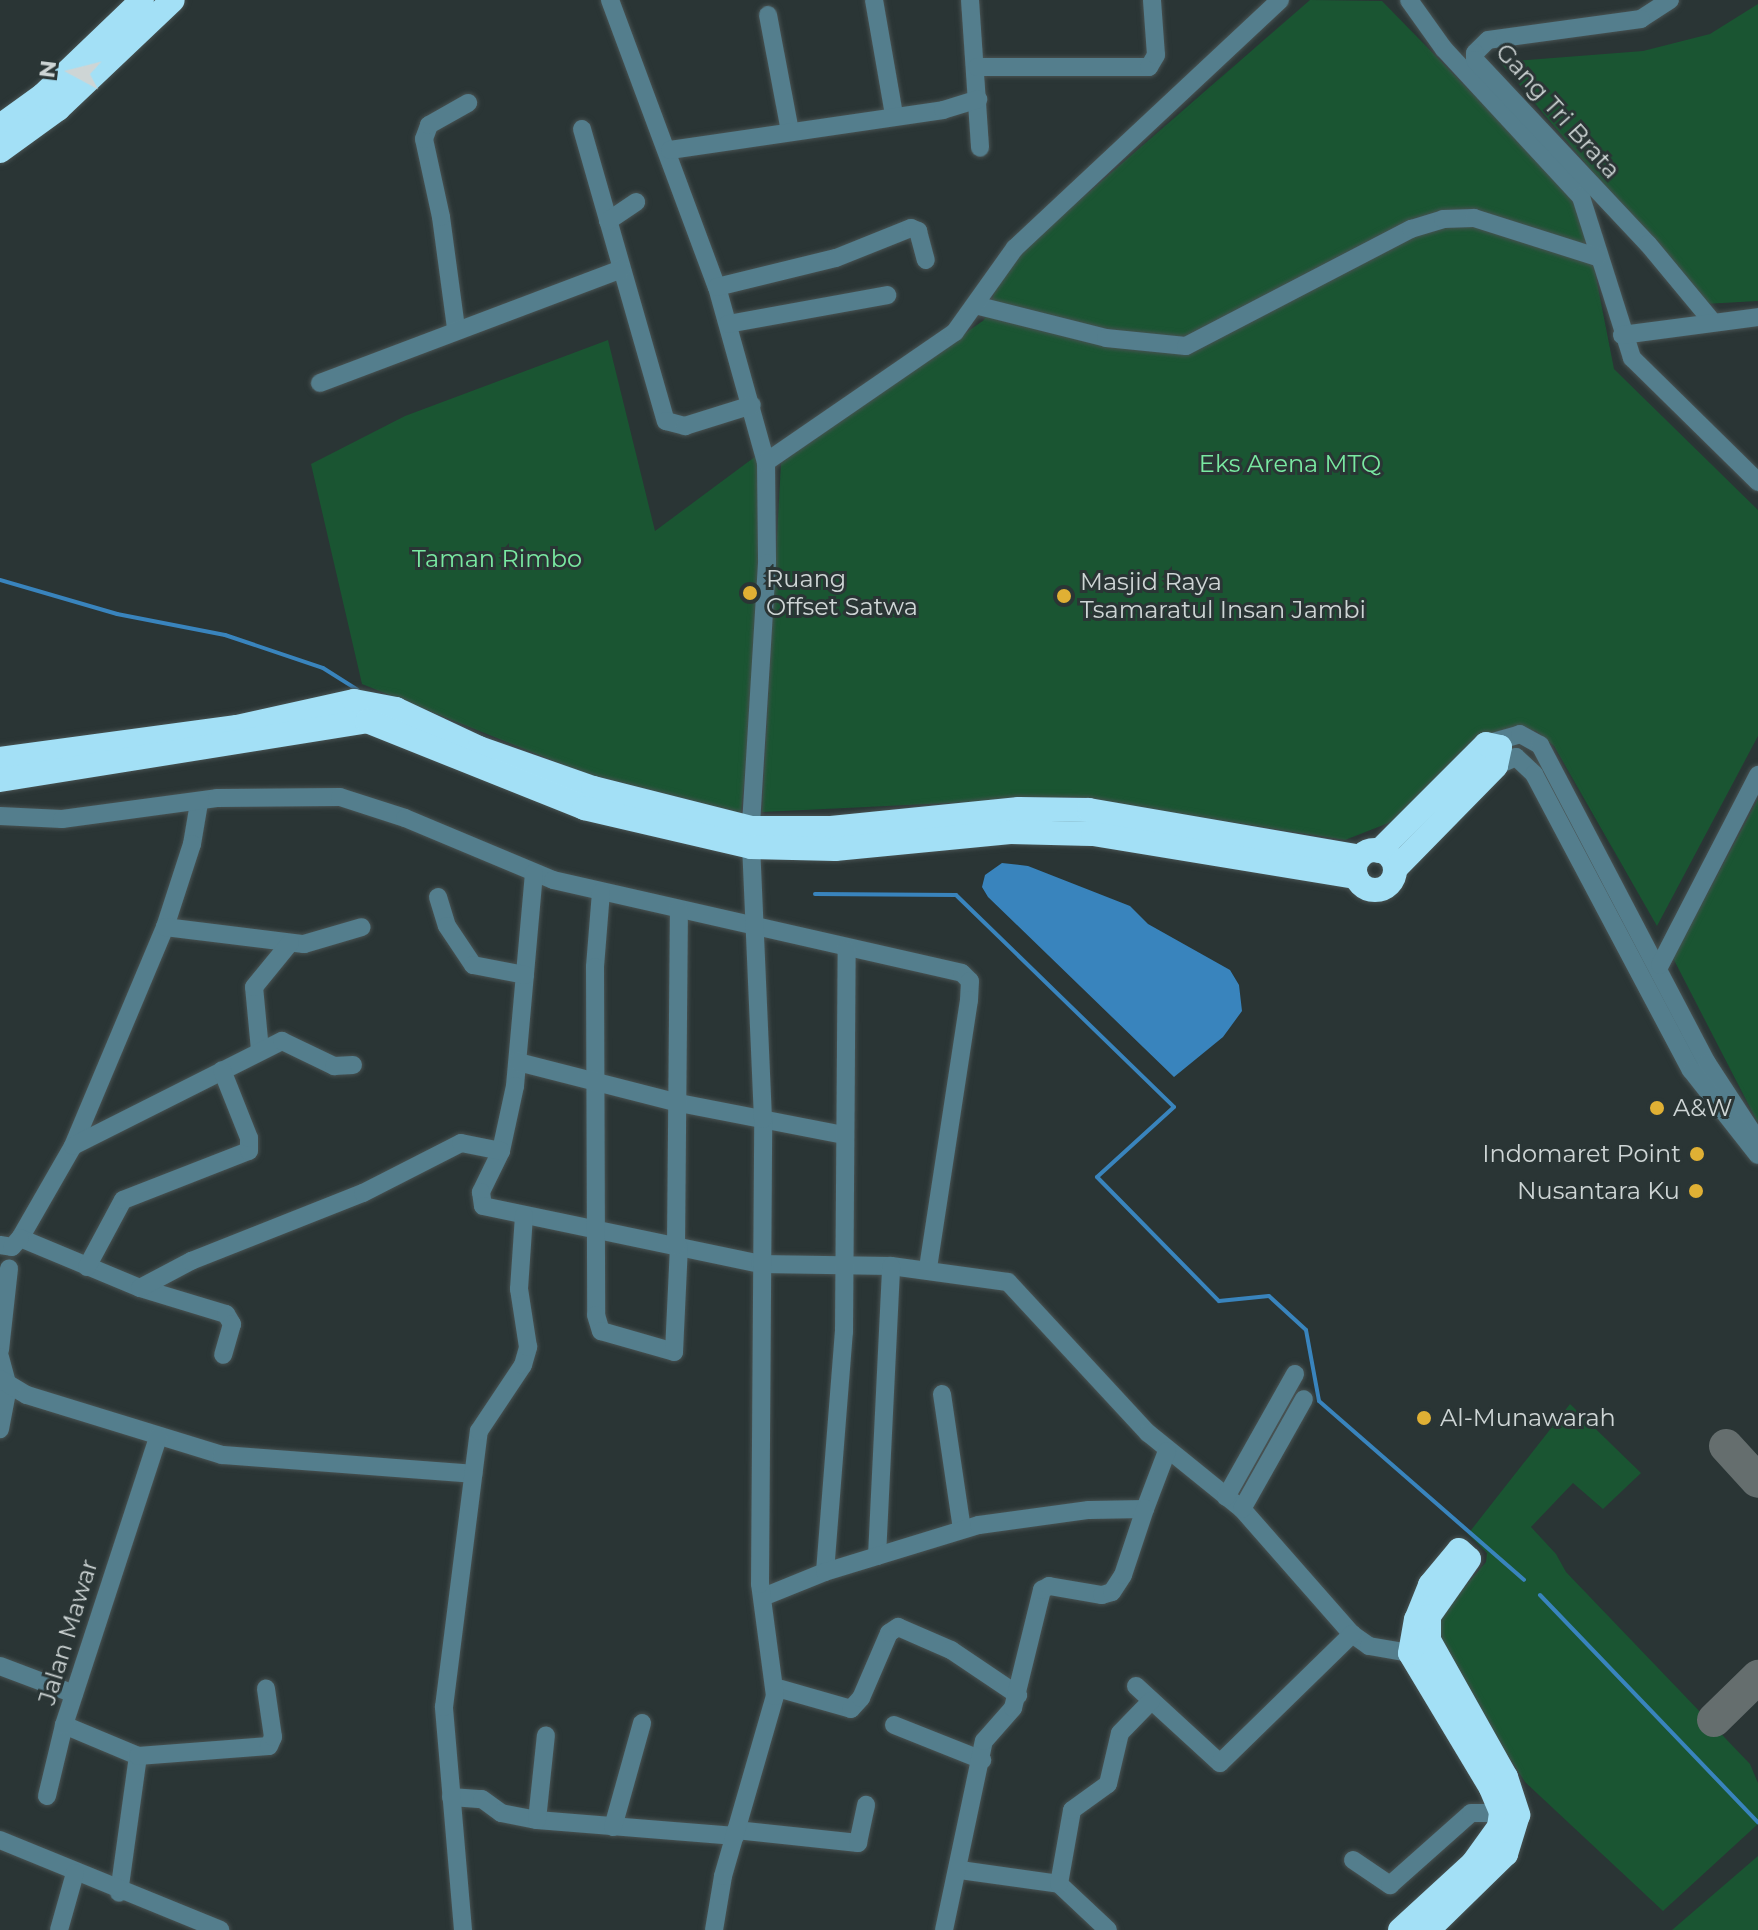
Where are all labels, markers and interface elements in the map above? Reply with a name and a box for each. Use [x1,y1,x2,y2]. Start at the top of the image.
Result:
north arrow [32,32,112,112]
street label: Gang Tri Brata [1490,38,1626,184]
text: N [33,59,62,79]
park label: Eks Arena MTQ [1199,450,1381,478]
park label: Taman Rimbo [412,545,582,573]
place label: Ruang Offset Satwa [766,565,918,621]
place label: Masjid Raya Tsamaratul Insan Jambi [1080,568,1366,624]
marker: Ruang Offset Satwa [741,584,759,602]
marker: Masjid Raya Tsamaratul Insan Jambi [1055,587,1073,605]
place label: A&W [1673,1094,1732,1122]
marker: A&W [1648,1099,1666,1117]
place label: Indomaret Point [1482,1140,1681,1168]
marker: Indomaret Point [1688,1145,1706,1163]
place label: Nusantara Ku [1517,1177,1680,1205]
marker: Nusantara Ku [1687,1182,1705,1200]
place label: Al-Munawarah [1440,1404,1616,1432]
marker: Al-Munawarah [1415,1409,1433,1427]
street label: Jalan Mawar [32,1556,104,1708]

